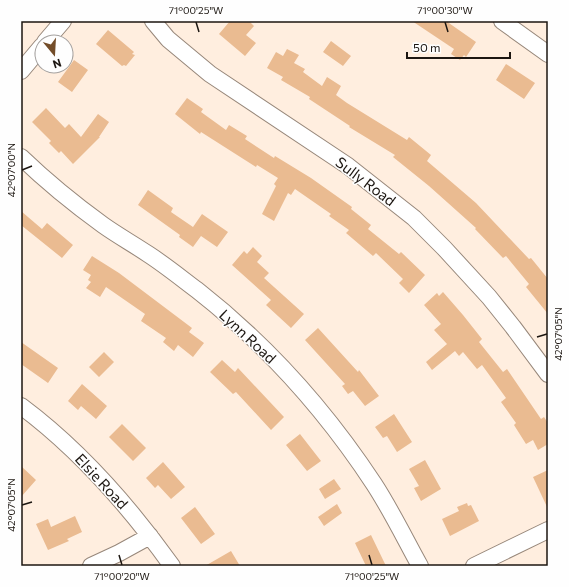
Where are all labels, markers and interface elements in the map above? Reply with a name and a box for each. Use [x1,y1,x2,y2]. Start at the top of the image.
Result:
text: 71°00'25"W [169,4,223,16]
text: 71°00'30"W [417,4,473,16]
north arrow [34,34,74,74]
scale bar [407,34,510,60]
text: 50 m [413,40,441,54]
text: N [51,57,63,71]
text: 42°07'00"N [5,143,17,197]
street label: Sully Road [332,153,400,209]
street label: Lynn Road [216,305,280,367]
text: 42°07'05"N [552,307,564,361]
street label: Elsie Road [72,450,132,512]
text: 42°07'05"N [5,478,17,532]
text: 71°00'20"W [94,570,150,582]
text: 71°00'25"W [345,570,399,582]

